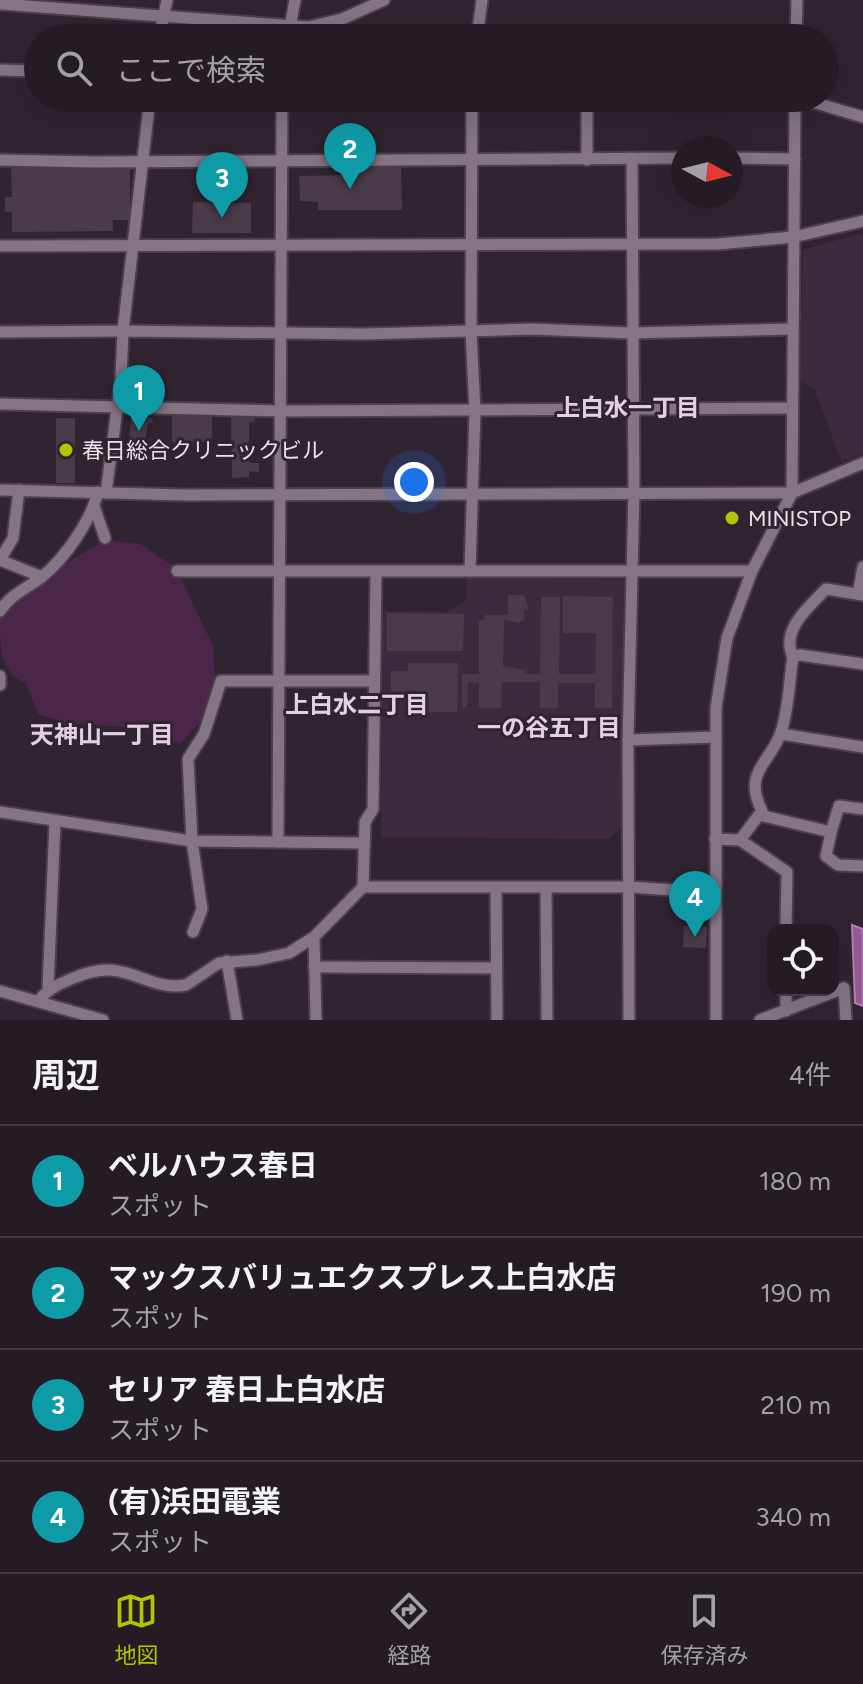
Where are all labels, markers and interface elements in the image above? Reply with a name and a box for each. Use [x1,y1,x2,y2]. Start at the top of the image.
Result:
search box [24,24,839,112]
icon: search [52,46,96,90]
text: ここで検索 [116,52,266,89]
pin: 2 [324,123,376,189]
north arrow [671,136,743,208]
pin: 3 [196,152,248,218]
pin: 1 [113,365,165,431]
district label: 上白水一丁目 [556,393,700,422]
place label: 春日総合クリニックビル [82,437,324,464]
marker: 春日総合クリニックビル [57,441,75,459]
your location [394,462,434,502]
place label: MINISTOP [748,505,851,532]
marker: MINISTOP [723,509,741,527]
district label: 上白水二丁目 [285,690,429,719]
district label: 一の谷五丁目 [477,713,621,742]
district label: 天神山一丁目 [30,720,174,749]
pin: 4 [669,871,721,937]
map controls [767,924,839,996]
button: locate [767,924,839,996]
text: 周辺 [32,1055,100,1096]
text: 4件 [789,1059,831,1091]
text: ベルハウス春日 [108,1147,318,1184]
text: 1 [53,1165,63,1197]
text: 180 m [759,1165,831,1197]
text: スポット [108,1190,212,1222]
text: マックスバリュエクスプレス上白水店 [108,1259,616,1296]
text: 2 [50,1277,66,1309]
text: 190 m [760,1277,831,1309]
text: スポット [108,1302,212,1334]
text: セリア 春日上白水店 [108,1371,385,1408]
text: 3 [51,1389,65,1421]
text: 210 m [761,1389,831,1421]
text: スポット [108,1414,212,1446]
text: (有)浜田電業 [108,1483,281,1520]
text: 4 [50,1501,66,1533]
text: 340 m [755,1501,831,1533]
text: スポット [108,1526,212,1558]
tab: 地図 [114,1589,159,1669]
tab: 経路 [387,1589,432,1669]
tab: 保存済み [660,1589,749,1669]

